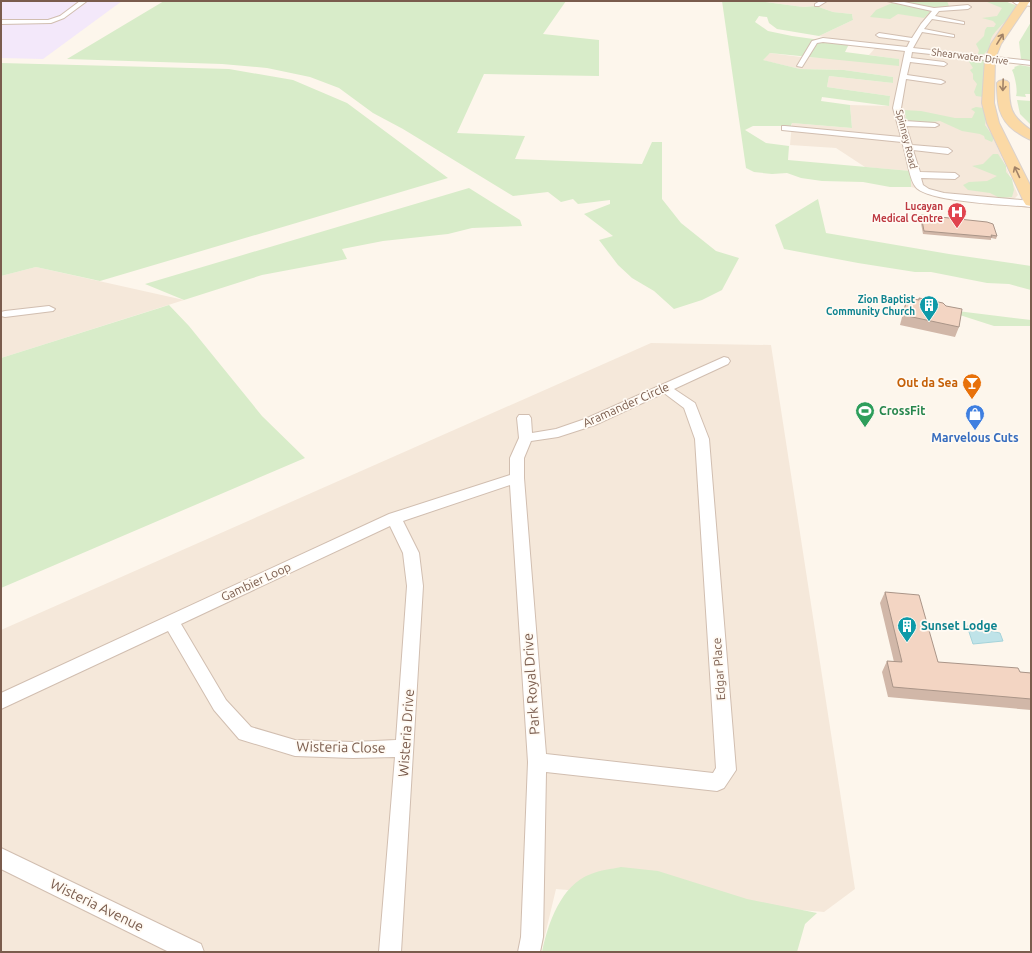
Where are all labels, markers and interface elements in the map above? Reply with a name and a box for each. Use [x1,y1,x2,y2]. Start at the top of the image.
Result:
one-way arrow [995,33,1004,44]
street label: Shearwater Drive [931,46,1009,67]
one-way arrow [999,78,1007,91]
street label: Spinney Road [894,108,919,170]
one-way arrow [1013,166,1020,178]
place label: Lucayan Medical Centre [872,201,943,224]
hospital icon: Lucayan Medical Centre [946,201,968,229]
place label: Zion Baptist Community Church [826,294,916,317]
building icon: Zion Baptist Community Church [918,294,940,322]
bar icon: Out da Sea [961,372,983,400]
place label: Out da Sea [897,376,958,389]
street label: Aramander Circle [581,380,671,429]
sports icon: CrossFit [854,400,876,428]
shop icon: Marvelous Cuts [964,403,986,431]
place label: CrossFit [879,404,925,417]
place label: Marvelous Cuts [931,431,1019,444]
street label: Gambier Loop [219,560,293,603]
building icon: Sunset Lodge [896,615,918,643]
place label: Sunset Lodge [921,619,998,632]
street label: Park Royal Drive [519,633,543,735]
street label: Edgar Place [710,637,727,701]
street label: Wisteria Drive [395,688,417,778]
street label: Wisteria Close [296,738,386,756]
street label: Wisteria Avenue [48,875,146,935]

